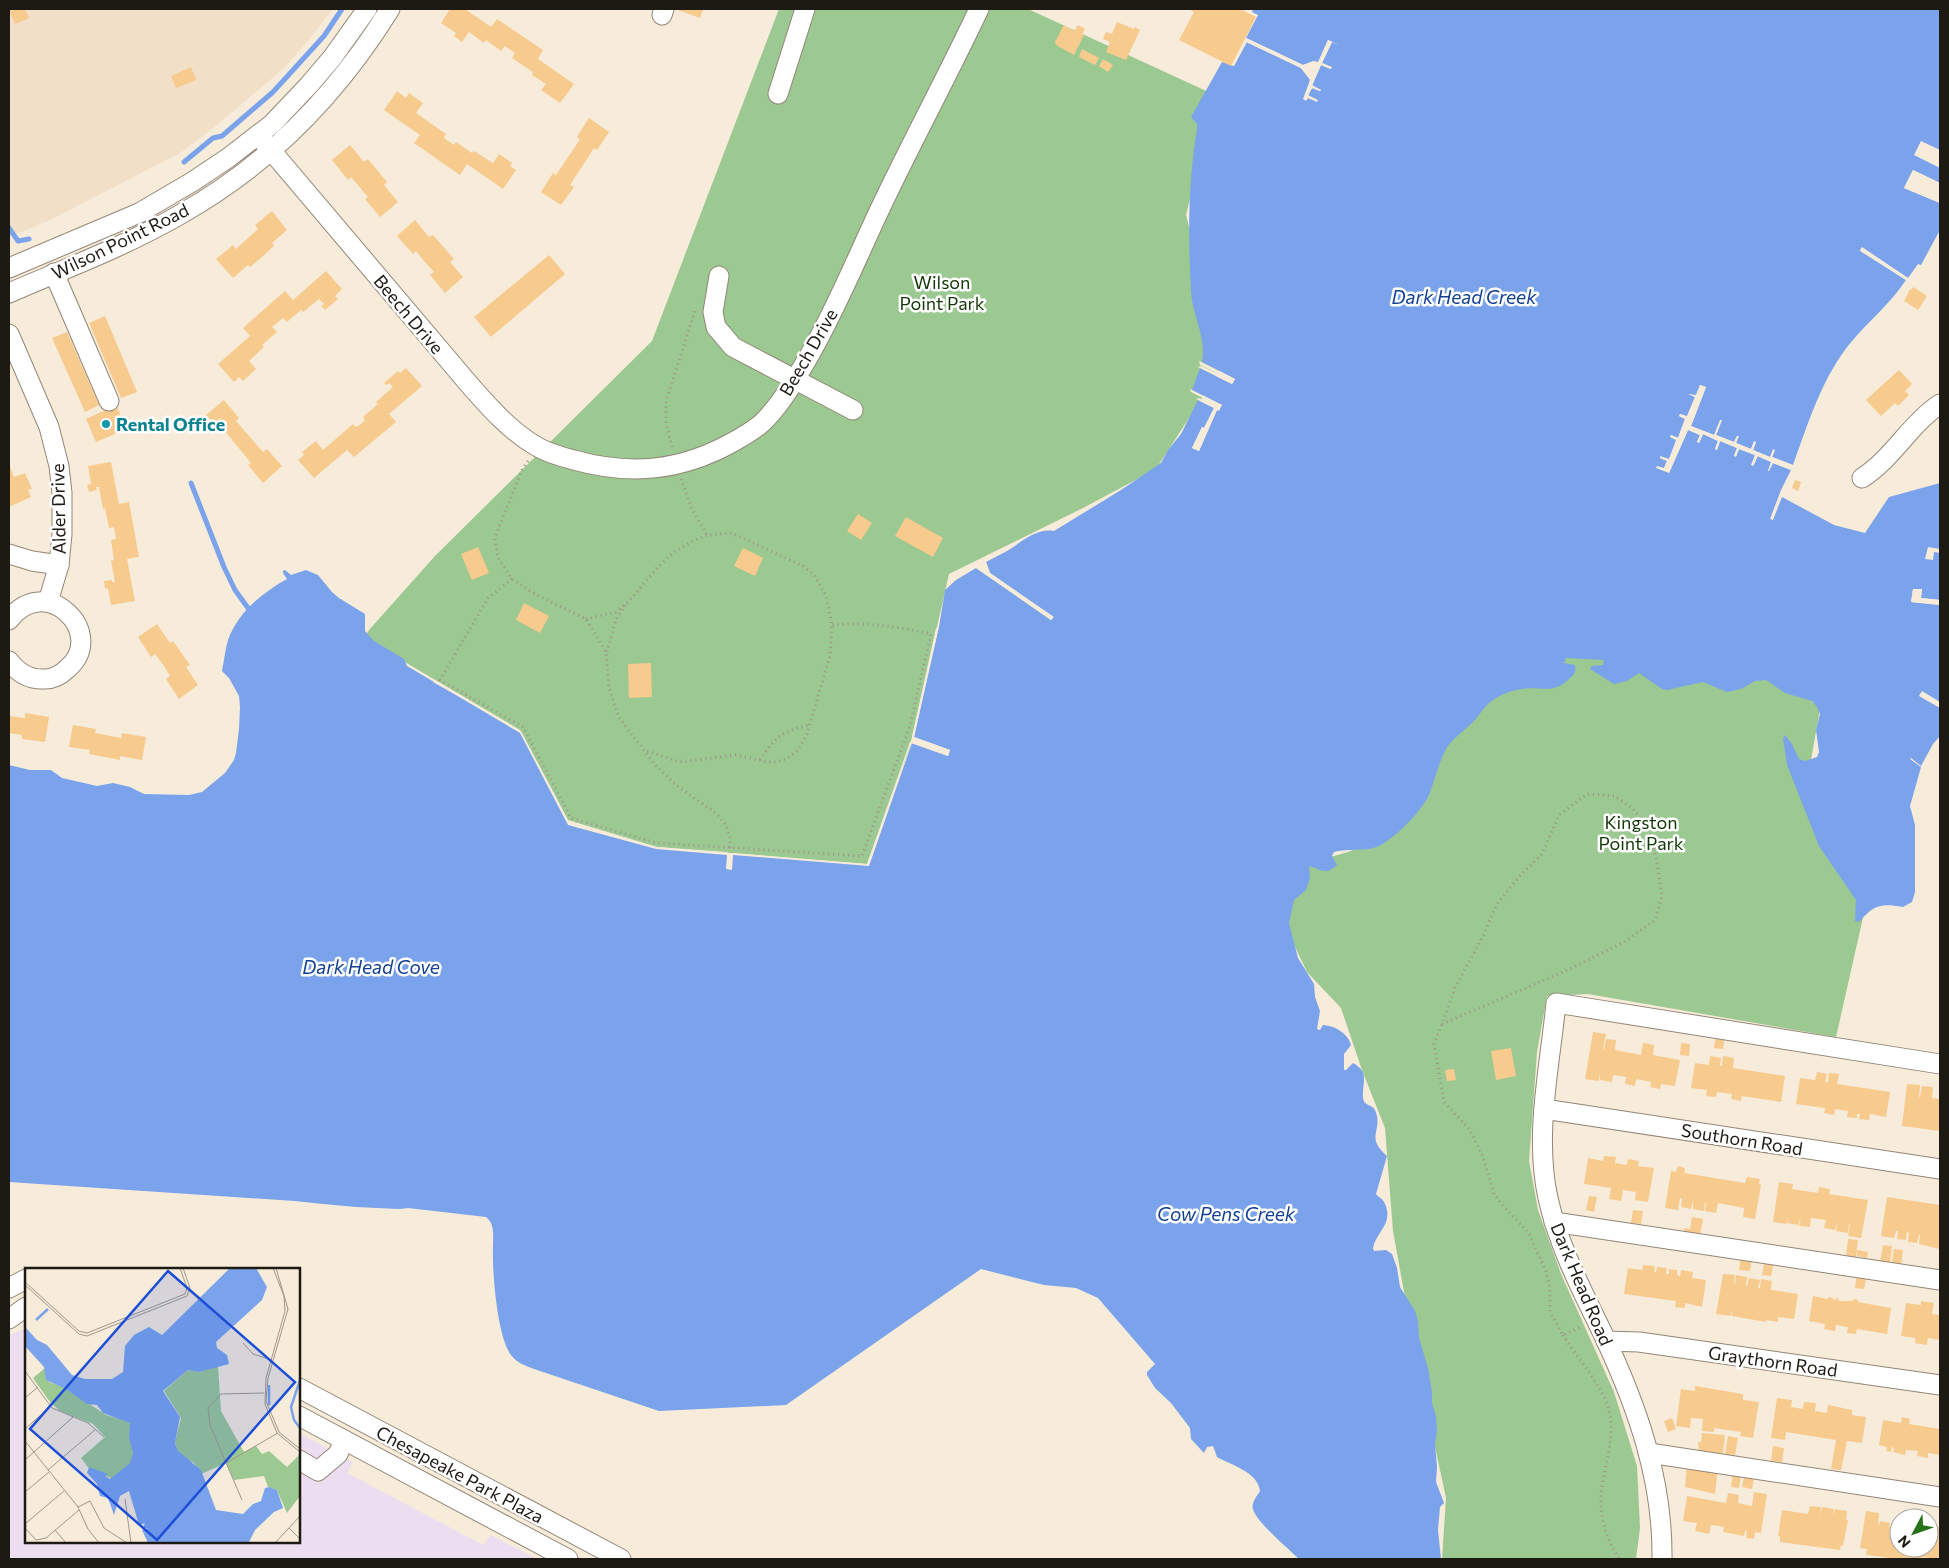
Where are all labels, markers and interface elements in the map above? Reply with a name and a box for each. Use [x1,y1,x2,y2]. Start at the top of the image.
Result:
street label: Wilson Point Road [48,198,192,284]
street label: Beech Drive [369,270,449,358]
park label: Wilson Point Park [899,271,985,314]
water label: Dark Head Creek [1392,285,1537,308]
street label: Beech Drive [774,305,842,399]
place label: Rental Office [116,413,225,435]
marker: Rental Office [100,418,112,430]
street label: Alder Drive [46,463,70,555]
park label: Kingston Point Park [1598,811,1684,854]
water label: Dark Head Cove [302,955,440,978]
street label: Southorn Road [1680,1119,1804,1159]
water label: Cow Pens Creek [1157,1202,1296,1225]
street label: Dark Head Road [1546,1219,1618,1349]
inset map [25,1268,300,1543]
street label: Graythorn Road [1707,1341,1839,1381]
street label: Chesapeake Park Plaza [373,1421,547,1527]
north arrow [1889,1508,1939,1558]
text: N [1894,1532,1914,1551]

